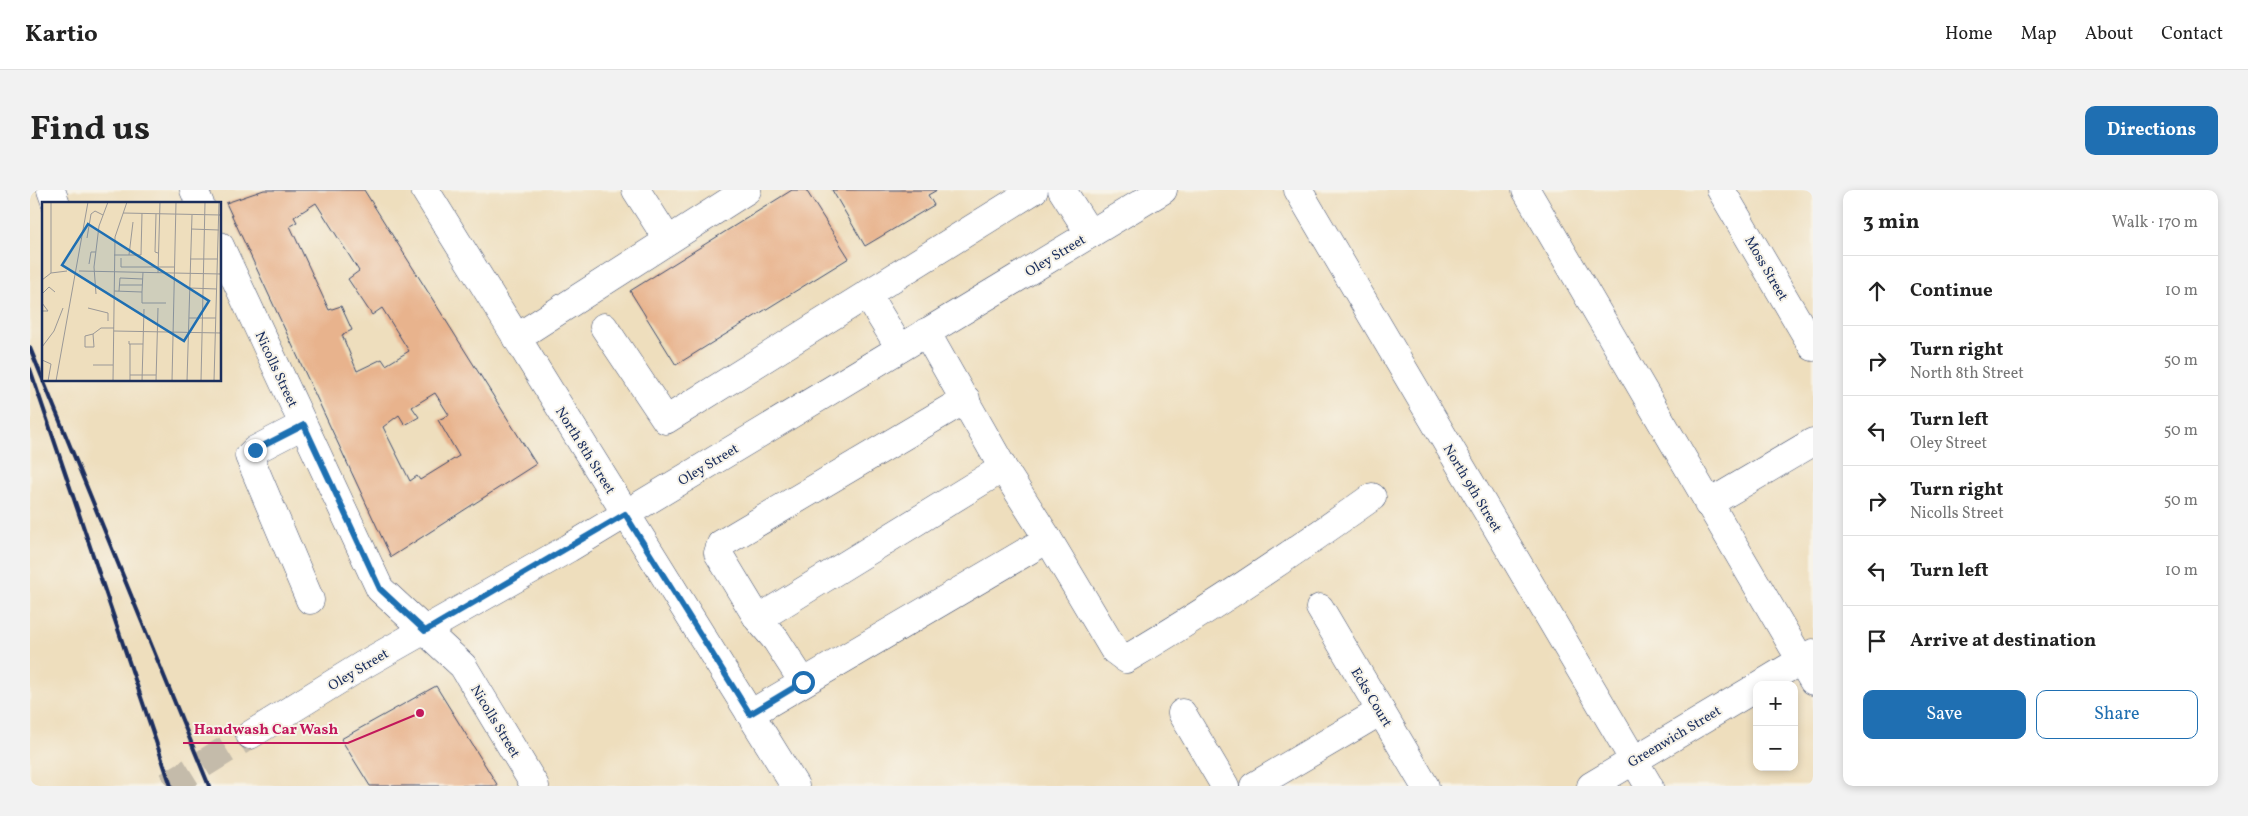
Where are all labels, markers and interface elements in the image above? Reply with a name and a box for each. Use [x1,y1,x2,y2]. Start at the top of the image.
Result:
text: Kartio [25,18,98,52]
text: Home [1945,22,1993,47]
text: Map [2021,22,2057,47]
text: About [2085,22,2133,47]
text: Contact [2161,22,2223,47]
text: Find us [30,106,150,154]
button: Directions [2085,106,2218,155]
inset map [42,202,221,381]
text: 3 min [1863,208,1919,237]
text: Walk · 170 m [2112,212,2198,234]
street label: Oley Street [1022,231,1090,282]
street label: Moss Street [1740,233,1792,305]
icon: ahead [1863,277,1891,305]
text: Continue [1910,278,1993,304]
text: 10 m [2165,280,2198,302]
street label: Nicolls Street [250,328,302,411]
text: Turn right [1910,337,2003,363]
icon: right [1863,347,1891,375]
text: 50 m [2164,350,2198,372]
text: North 8th Street [1910,363,2024,385]
street label: North 8th Street [550,404,619,498]
text: Turn left [1910,407,1989,433]
icon: left [1863,417,1891,445]
text: 50 m [2164,420,2198,442]
text: Oley Street [1910,433,1987,455]
route end [244,439,267,462]
street label: Oley Street [675,440,743,491]
street label: North 9th Street [1438,441,1506,537]
text: Turn right [1910,477,2003,503]
icon: right [1863,487,1891,515]
text: 50 m [2164,490,2198,512]
text: Nicolls Street [1910,503,2004,525]
icon: left [1863,557,1891,585]
text: Turn left [1910,558,1989,584]
text: 10 m [2165,560,2198,582]
icon: arrive [1863,627,1891,655]
text: Arrive at destination [1910,628,2096,654]
street label: Oley Street [325,645,393,696]
street label: Ecks Court [1346,665,1396,731]
route start [792,671,815,694]
map controls [1753,681,1798,771]
button: + [1753,681,1798,726]
street label: Nicolls Street [465,682,524,762]
button: Save [1863,690,2026,739]
button: Share [2036,690,2198,739]
street label: Greenwich Street [1624,702,1725,773]
callout: Handwash Car Wash [183,713,348,743]
text: Handwash Car Wash [194,720,338,741]
button: − [1753,726,1798,771]

